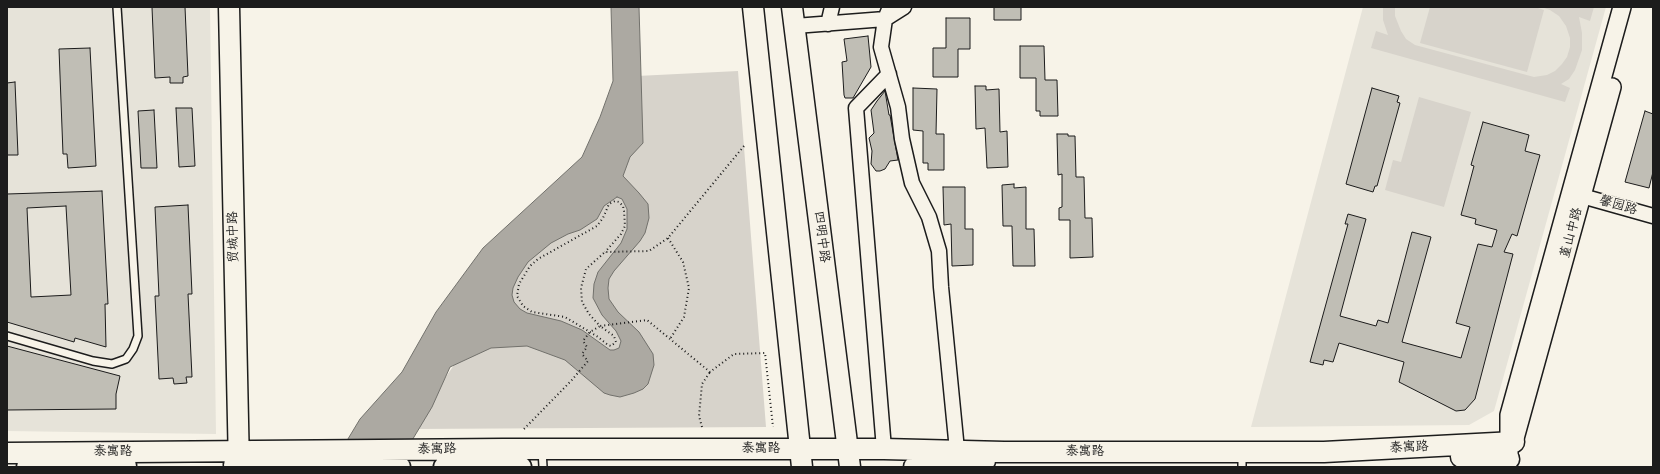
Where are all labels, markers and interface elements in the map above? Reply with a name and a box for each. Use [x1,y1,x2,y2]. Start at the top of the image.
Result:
street label: 馨园路 [1597,193,1639,219]
street label: 堇山中路 [1558,206,1586,260]
street label: 四明中路 [810,210,832,264]
street label: 贸城中路 [226,211,242,263]
street label: 泰寓路 [1389,439,1429,457]
street label: 泰寓路 [742,441,780,457]
street label: 泰寓路 [417,442,457,458]
street label: 泰寓路 [94,444,132,460]
street label: 泰寓路 [1066,444,1104,460]

